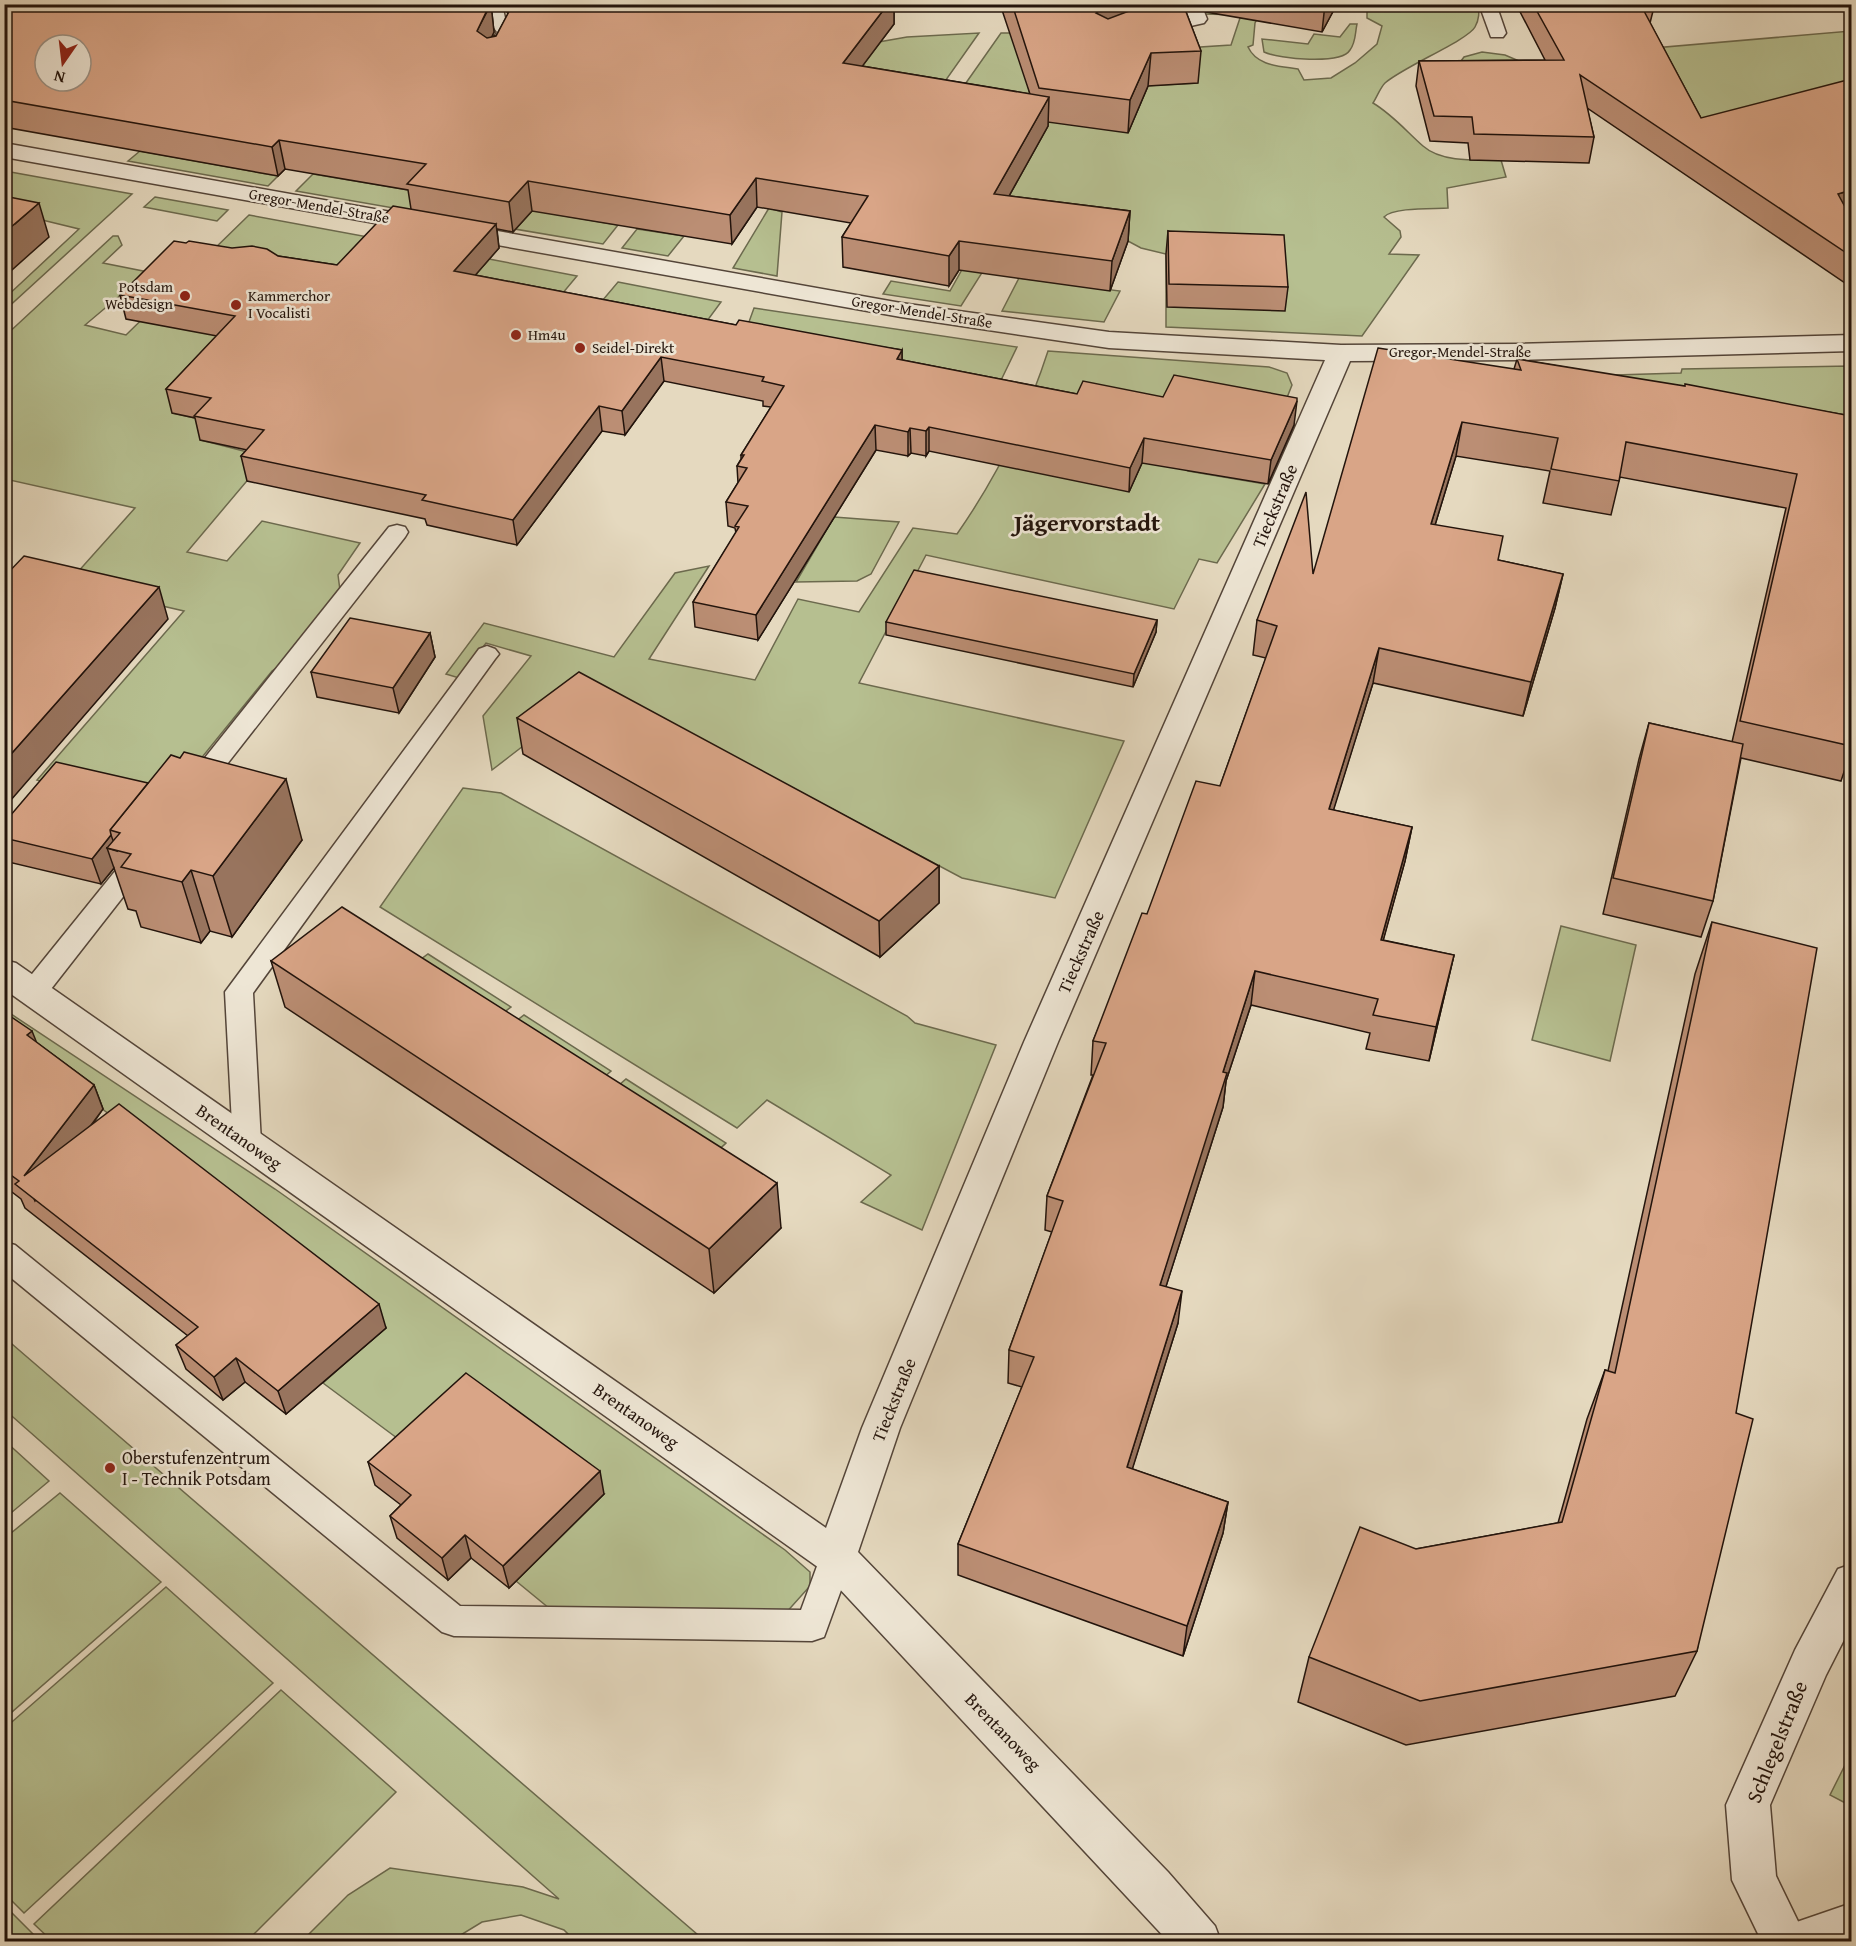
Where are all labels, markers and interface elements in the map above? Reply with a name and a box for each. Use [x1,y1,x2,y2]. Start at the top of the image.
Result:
north arrow [33,33,93,93]
text: N [51,65,67,90]
street label: Gregor-Mendel-Straße [247,183,391,228]
place label: Potsdam Webdesign [105,276,174,314]
place label: Kammerchor I Vocalisti [248,285,330,323]
marker: Potsdam Webdesign [178,289,192,303]
street label: Gregor-Mendel-Straße [850,290,994,333]
marker: Kammerchor I Vocalisti [229,298,243,312]
place label: Hm4u [528,324,566,345]
marker: Hm4u [509,328,523,342]
place label: Seidel-Direkt [592,337,675,358]
marker: Seidel-Direkt [573,341,587,355]
street label: Gregor-Mendel-Straße [1389,341,1531,362]
street label: Tieckstraße [1245,460,1304,552]
district label: Jägervorstadt [1010,505,1160,540]
street label: Tieckstraße [1050,906,1111,998]
street label: Brentanoweg [191,1097,288,1176]
street label: Tieckstraße [864,1354,923,1446]
street label: Brentanoweg [588,1376,685,1455]
place label: Oberstufenzentrum I - Technik Potsdam [122,1444,271,1492]
marker: Oberstufenzentrum I - Technik Potsdam [103,1461,117,1475]
street label: Schlegelstraße [1738,1676,1815,1808]
street label: Brentanoweg [959,1686,1048,1777]

